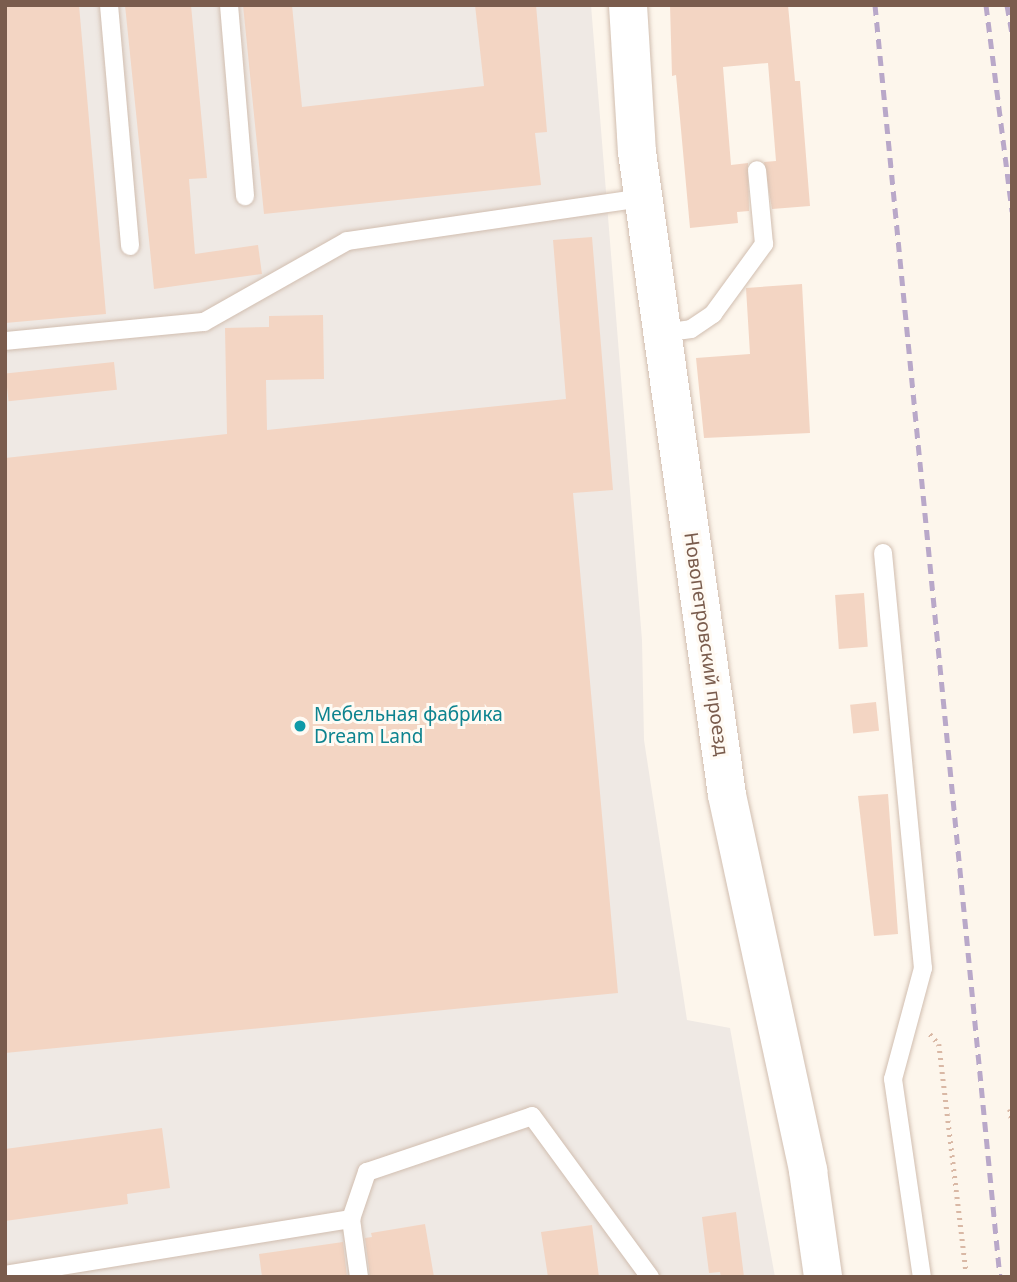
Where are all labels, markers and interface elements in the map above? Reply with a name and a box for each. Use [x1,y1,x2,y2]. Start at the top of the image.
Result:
street label: Новопетровский проезд [679,531,733,757]
place label: Мебельная фабрика Dream Land [314,704,503,748]
marker: Мебельная фабрика Dream Land [292,718,308,734]

